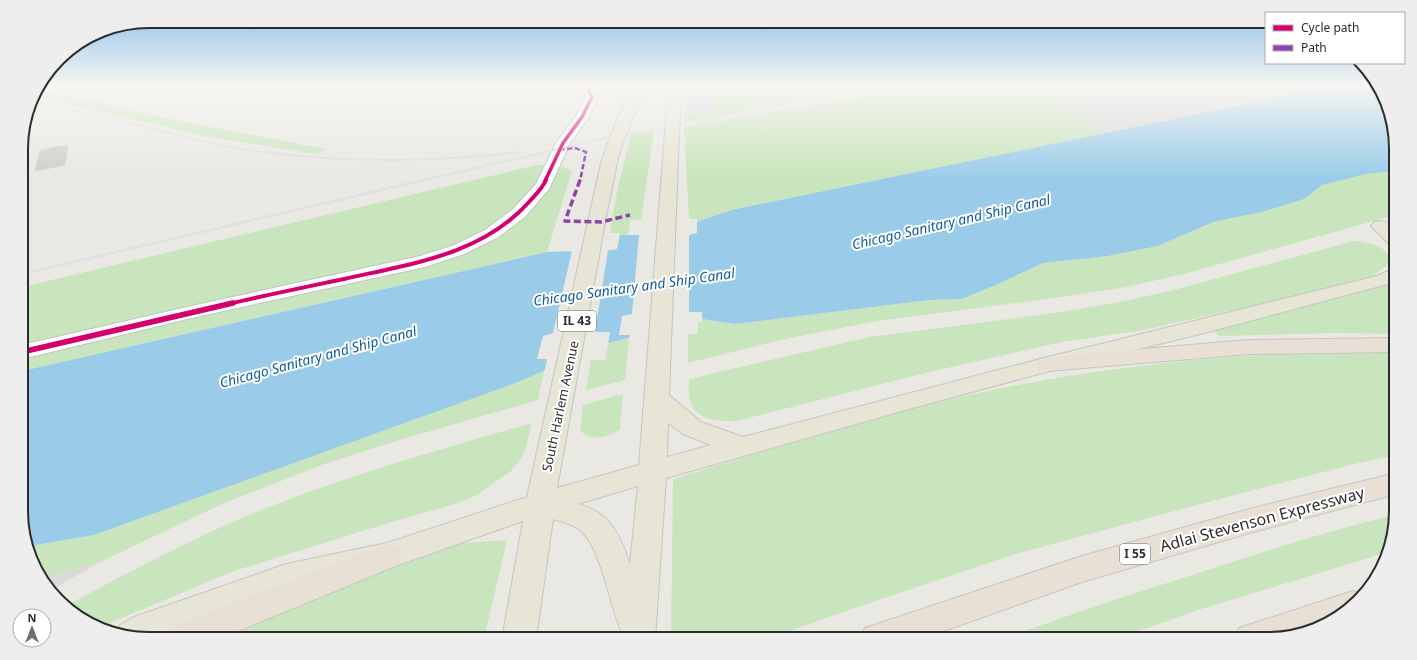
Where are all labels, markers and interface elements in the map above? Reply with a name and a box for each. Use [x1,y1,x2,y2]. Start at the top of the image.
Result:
legend [1265,12,1405,64]
text: Cycle path [1301,19,1359,36]
text: Path [1301,39,1327,56]
water label: Chicago Sanitary and Ship Canal [850,189,1052,254]
water label: Chicago Sanitary and Ship Canal [532,263,736,310]
road number: IL 43 [558,311,596,331]
water label: Chicago Sanitary and Ship Canal [217,321,419,392]
street label: South Harlem Avenue [537,339,583,473]
street label: Adlai Stevenson Expressway [1157,481,1367,557]
road number: I 55 [1120,544,1150,564]
north arrow [12,608,52,648]
text: N [28,610,36,625]

